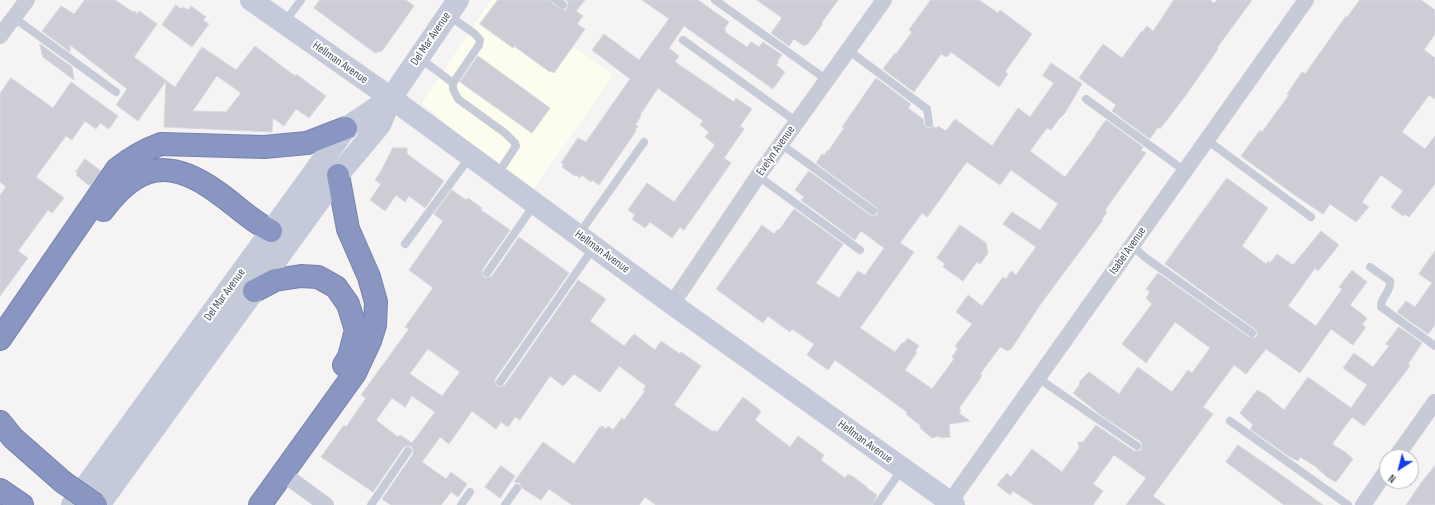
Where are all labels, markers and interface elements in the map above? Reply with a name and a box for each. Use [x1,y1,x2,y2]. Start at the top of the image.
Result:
street label: Del Mar Avenue [408,10,454,68]
street label: Hellman Avenue [310,39,370,87]
street label: Evelyn Avenue [754,123,798,179]
street label: Isabel Avenue [1106,225,1150,277]
street label: Hellman Avenue [572,227,632,277]
street label: Del Mar Avenue [201,266,249,324]
street label: Hellman Avenue [835,417,895,467]
north arrow [1379,449,1419,489]
text: N [1386,471,1398,485]

